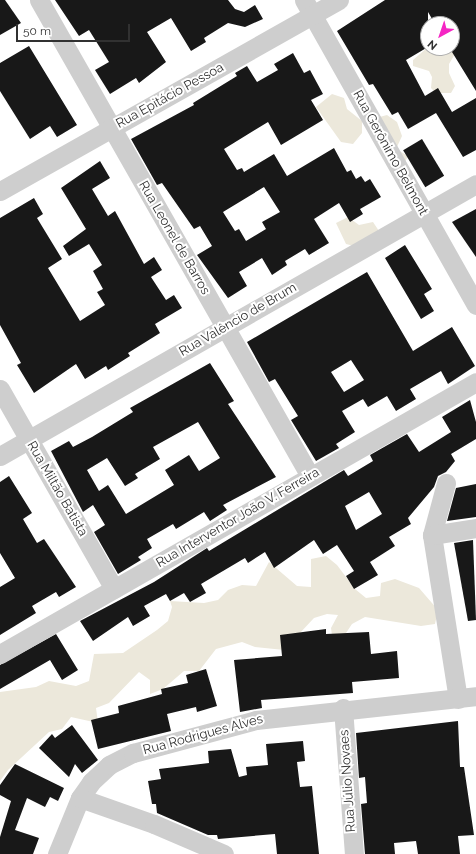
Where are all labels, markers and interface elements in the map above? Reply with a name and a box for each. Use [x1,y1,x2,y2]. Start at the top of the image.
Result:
scale bar [18,16,132,42]
north arrow [420,16,460,56]
text: 50 m [23,24,51,38]
text: N [425,37,440,52]
street label: Rua Epitácio Pessoa [113,60,227,132]
street label: Rua Gerônimo Belmont [349,88,431,218]
street label: Rua Leonel de Barros [135,178,213,298]
street label: Rua Valêncio de Brum [176,280,300,360]
street label: Rua Miltão Batista [23,439,91,539]
street label: Rua Interventor João V. Ferreira [153,465,323,571]
street label: Rua Rodrigues Alves [141,711,265,759]
street label: Rua Júlio Novaes [337,729,359,833]

